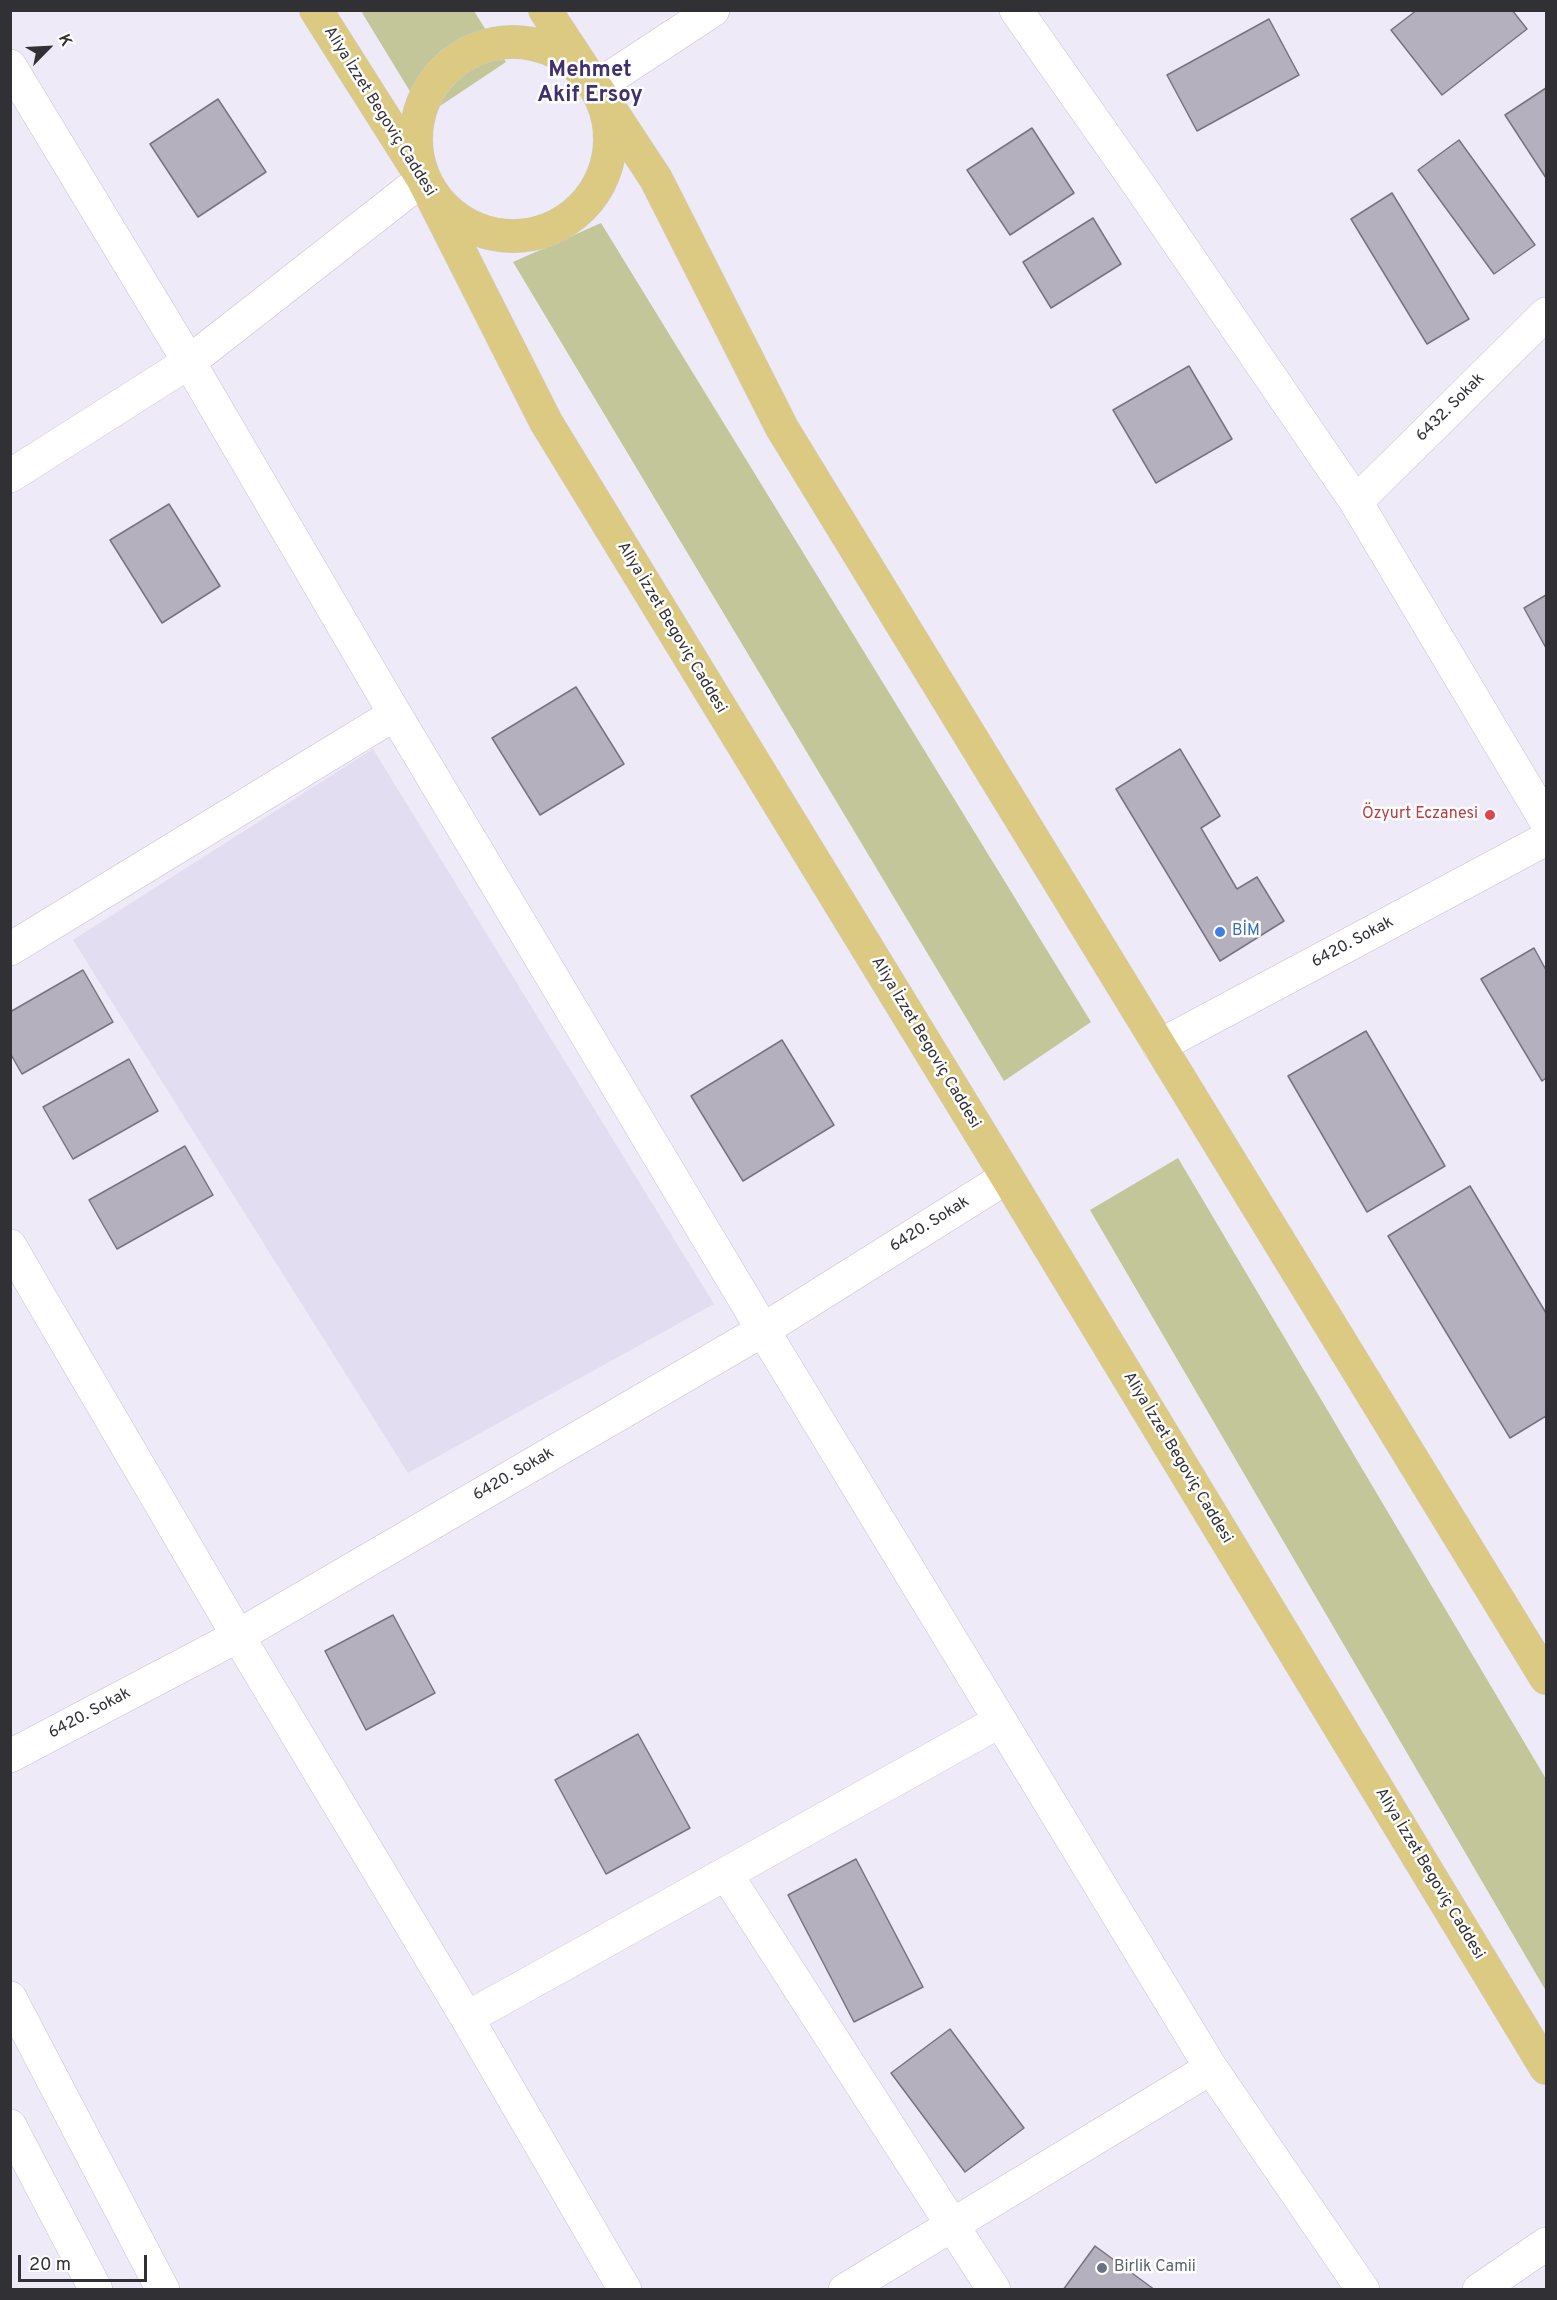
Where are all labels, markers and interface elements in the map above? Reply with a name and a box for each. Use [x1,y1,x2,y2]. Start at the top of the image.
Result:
north arrow [18,18,78,78]
street label: Aliya İzzet Begoviç Caddesi [319,24,439,200]
text: K [53,31,76,50]
district label: Mehmet Akif Ersoy [537,59,643,110]
street label: 6432. Sokak [1413,370,1489,446]
street label: Aliya İzzet Begoviç Caddesi [612,539,730,717]
place label: Özyurt Eczanesi [1362,805,1478,825]
marker: Özyurt Eczanesi [1483,808,1497,822]
street label: 6420. Sokak [1309,913,1397,973]
place label: BİM [1232,922,1260,942]
marker: BİM [1213,925,1227,939]
street label: Aliya İzzet Begoviç Caddesi [866,954,984,1132]
street label: 6420. Sokak [887,1193,973,1257]
street label: Aliya İzzet Begoviç Caddesi [1118,1369,1236,1547]
street label: 6420. Sokak [470,1444,558,1506]
street label: 6420. Sokak [46,1684,134,1744]
street label: Aliya İzzet Begoviç Caddesi [1370,1785,1488,1963]
scale bar [21,2243,150,2281]
text: 20 m [29,2254,71,2277]
place label: Birlik Camii [1114,2258,1196,2278]
marker: Birlik Camii [1095,2261,1109,2275]

